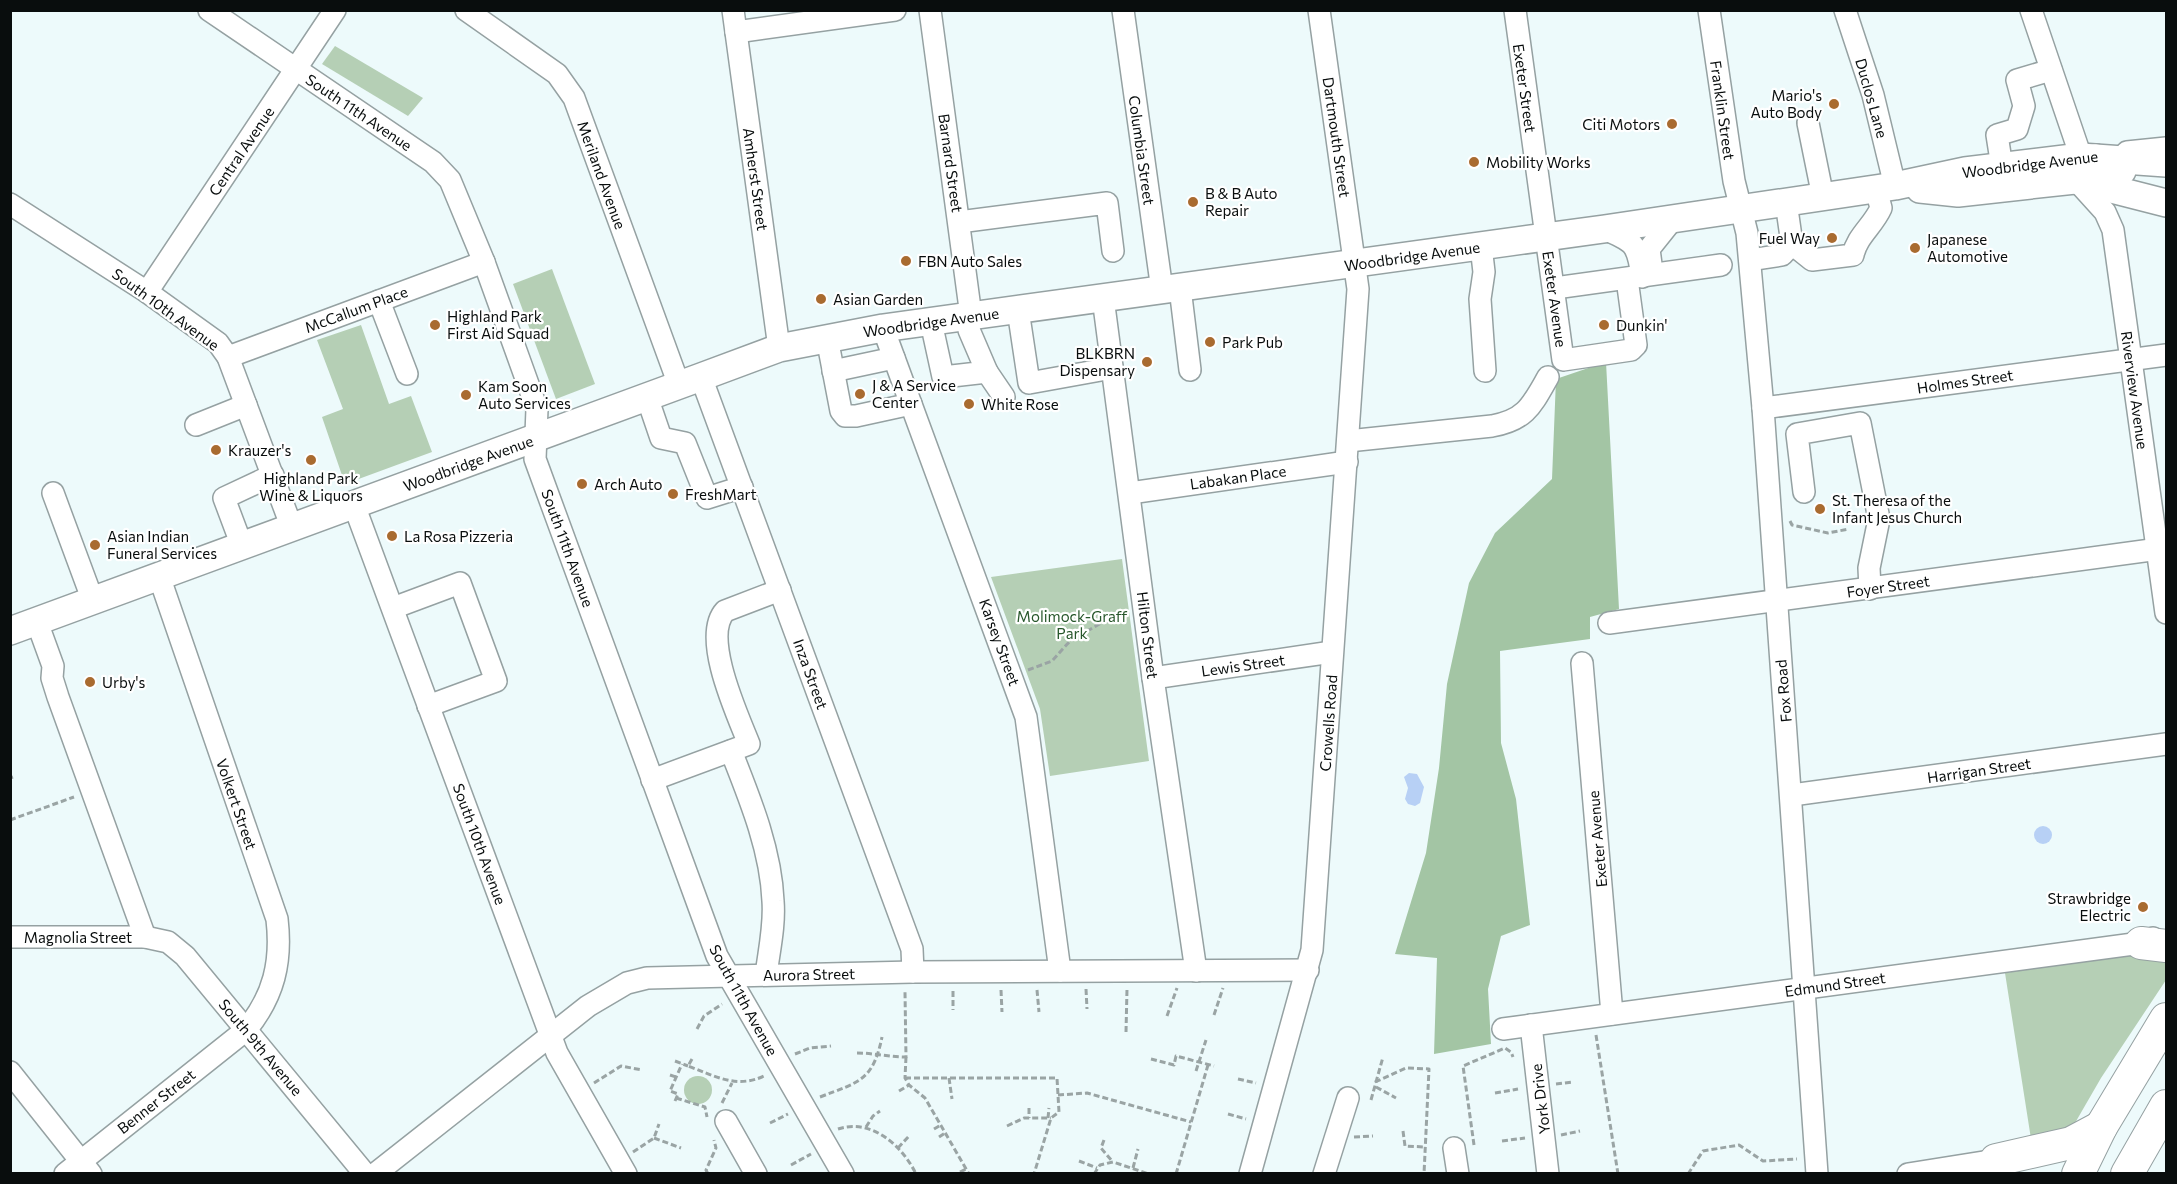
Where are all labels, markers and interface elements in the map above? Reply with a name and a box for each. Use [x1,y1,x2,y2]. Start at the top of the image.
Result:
street label: Exeter Street [1510,42,1540,134]
street label: Duclos Lane [1852,56,1892,140]
street label: Franklin Street [1707,59,1739,161]
street label: South 11th Avenue [302,70,416,154]
street label: Dartmouth Street [1320,76,1354,198]
place label: Mario's Auto Body [1750,86,1822,121]
street label: Columbia Street [1125,94,1159,206]
marker: Mario's Auto Body [1827,97,1841,111]
street label: Central Avenue [205,103,277,199]
street label: Barnard Street [935,112,967,214]
place label: Citi Motors [1582,115,1660,133]
marker: Citi Motors [1665,117,1679,131]
street label: Meriland Avenue [574,118,630,232]
street label: Amherst Street [740,126,772,232]
street label: Woodbridge Avenue [1961,147,2099,181]
place label: Mobility Works [1486,153,1591,171]
marker: Mobility Works [1467,155,1481,169]
place label: B & B Auto Repair [1205,184,1278,219]
marker: B & B Auto Repair [1186,195,1200,209]
place label: Fuel Way [1759,229,1820,247]
place label: Japanese Automotive [1927,230,2008,265]
marker: Fuel Way [1825,231,1839,245]
street label: Woodbridge Avenue [1343,238,1481,274]
marker: Japanese Automotive [1908,241,1922,255]
street label: Exeter Avenue [1539,250,1571,348]
place label: FBN Auto Sales [918,252,1022,270]
marker: FBN Auto Sales [899,254,913,268]
street label: South 10th Avenue [109,264,223,354]
street label: McCallum Place [302,282,410,336]
place label: Asian Garden [833,290,923,308]
marker: Asian Garden [814,292,828,306]
street label: Woodbridge Avenue [862,304,1000,340]
place label: Highland Park First Aid Squad [447,307,549,342]
place label: Dunkin' [1616,316,1668,334]
marker: Highland Park First Aid Squad [428,318,442,332]
marker: Dunkin' [1597,318,1611,332]
street label: Riverview Avenue [2118,330,2152,450]
place label: Park Pub [1222,333,1283,351]
marker: Park Pub [1203,335,1217,349]
place label: BLKBRN Dispensary [1059,344,1135,379]
marker: BLKBRN Dispensary [1140,355,1154,369]
street label: Holmes Street [1916,365,2014,397]
place label: J & A Service Center [872,376,956,411]
place label: Kam Soon Auto Services [478,377,571,412]
marker: J & A Service Center [853,387,867,401]
marker: Kam Soon Auto Services [459,388,473,402]
place label: White Rose [981,395,1059,413]
marker: White Rose [962,397,976,411]
street label: Woodbridge Avenue [401,431,536,495]
place label: Krauzer's [228,441,291,459]
marker: Krauzer's [209,443,223,457]
marker: Highland Park Wine & Liquors [304,453,318,467]
street label: Labakan Place [1189,461,1287,493]
place label: Highland Park Wine & Liquors [259,469,363,504]
place label: Arch Auto [594,475,663,493]
marker: Arch Auto [575,477,589,491]
place label: FreshMart [685,485,757,503]
street label: South 11th Avenue [538,487,598,610]
marker: FreshMart [666,487,680,501]
place label: St. Theresa of the Infant Jesus Church [1832,491,1962,526]
marker: St. Theresa of the Infant Jesus Church [1813,502,1827,516]
place label: Asian Indian Funeral Services [107,527,217,562]
place label: La Rosa Pizzeria [404,527,513,545]
marker: La Rosa Pizzeria [385,529,399,543]
marker: Asian Indian Funeral Services [88,538,102,552]
street label: Foyer Street [1845,571,1931,601]
street label: Hilton Street [1134,590,1162,680]
street label: Karsey Street [976,596,1024,688]
park label: Molimock-Graff Park [1017,607,1128,642]
street label: Inza Street [790,636,832,712]
street label: Lewis Street [1200,650,1286,680]
street label: Fox Road [1771,659,1795,723]
place label: Urby's [102,673,145,691]
street label: Crowells Road [1316,674,1340,772]
marker: Urby's [83,675,97,689]
street label: Harrigan Street [1926,754,2032,786]
street label: Volkert Street [213,756,261,852]
street label: South 10th Avenue [450,781,510,907]
street label: Exeter Avenue [1584,790,1610,888]
place label: Strawbridge Electric [2047,889,2131,924]
marker: Strawbridge Electric [2136,900,2150,914]
street label: Magnolia Street [24,928,132,946]
street label: South 11th Avenue [706,941,782,1059]
street label: Aurora Street [763,964,855,984]
street label: Edmund Street [1783,968,1887,1000]
street label: South 9th Avenue [215,995,307,1099]
street label: York Drive [1527,1063,1553,1135]
street label: Benner Street [113,1065,199,1137]

